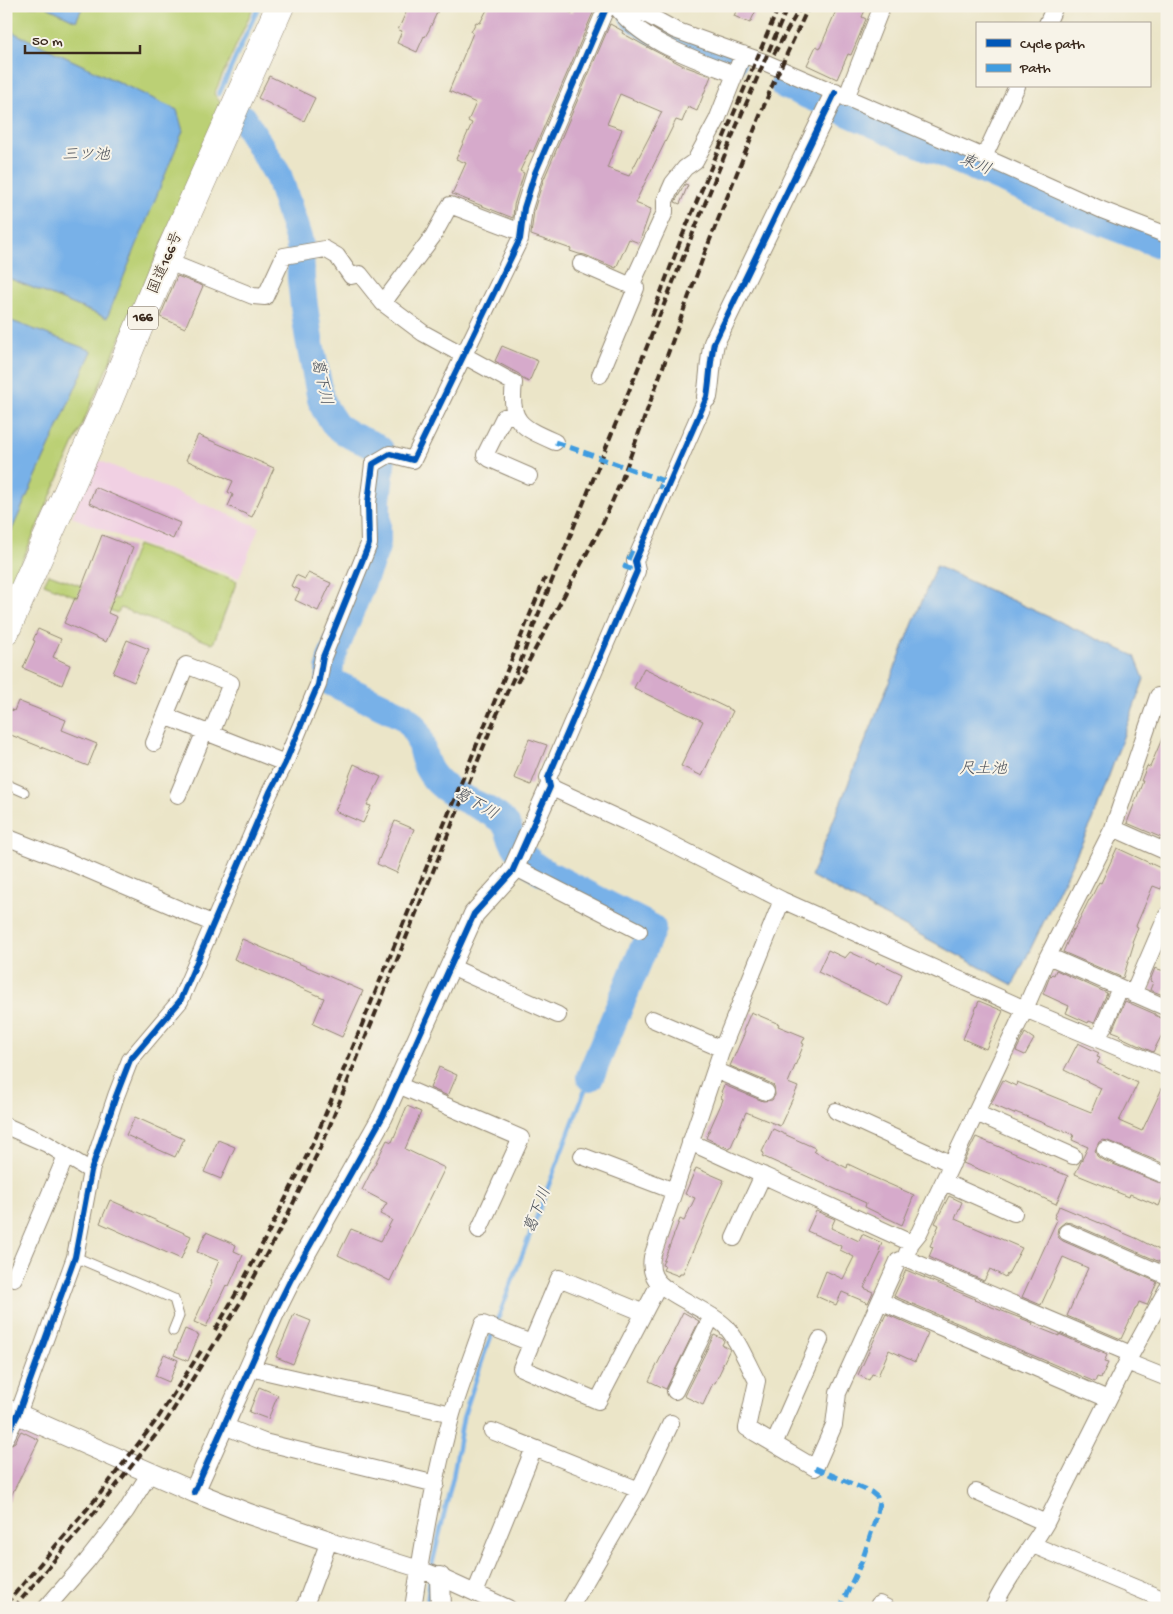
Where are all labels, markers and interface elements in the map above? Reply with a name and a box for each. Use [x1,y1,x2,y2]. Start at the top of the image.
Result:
scale bar [25,22,140,54]
legend [976,22,1150,88]
text: 50 m [32,33,63,51]
text: Cycle path [1020,36,1085,54]
text: Path [1019,60,1051,78]
water label: 三ツ池 [62,146,111,166]
water label: 東川 [957,150,994,181]
street label: 国道166号 [145,229,187,297]
road number: 166 [128,306,158,330]
water label: 葛下川 [305,356,336,408]
water label: 尺土池 [959,760,1008,780]
water label: 葛下川 [449,784,501,825]
water label: 葛下川 [521,1185,556,1237]

